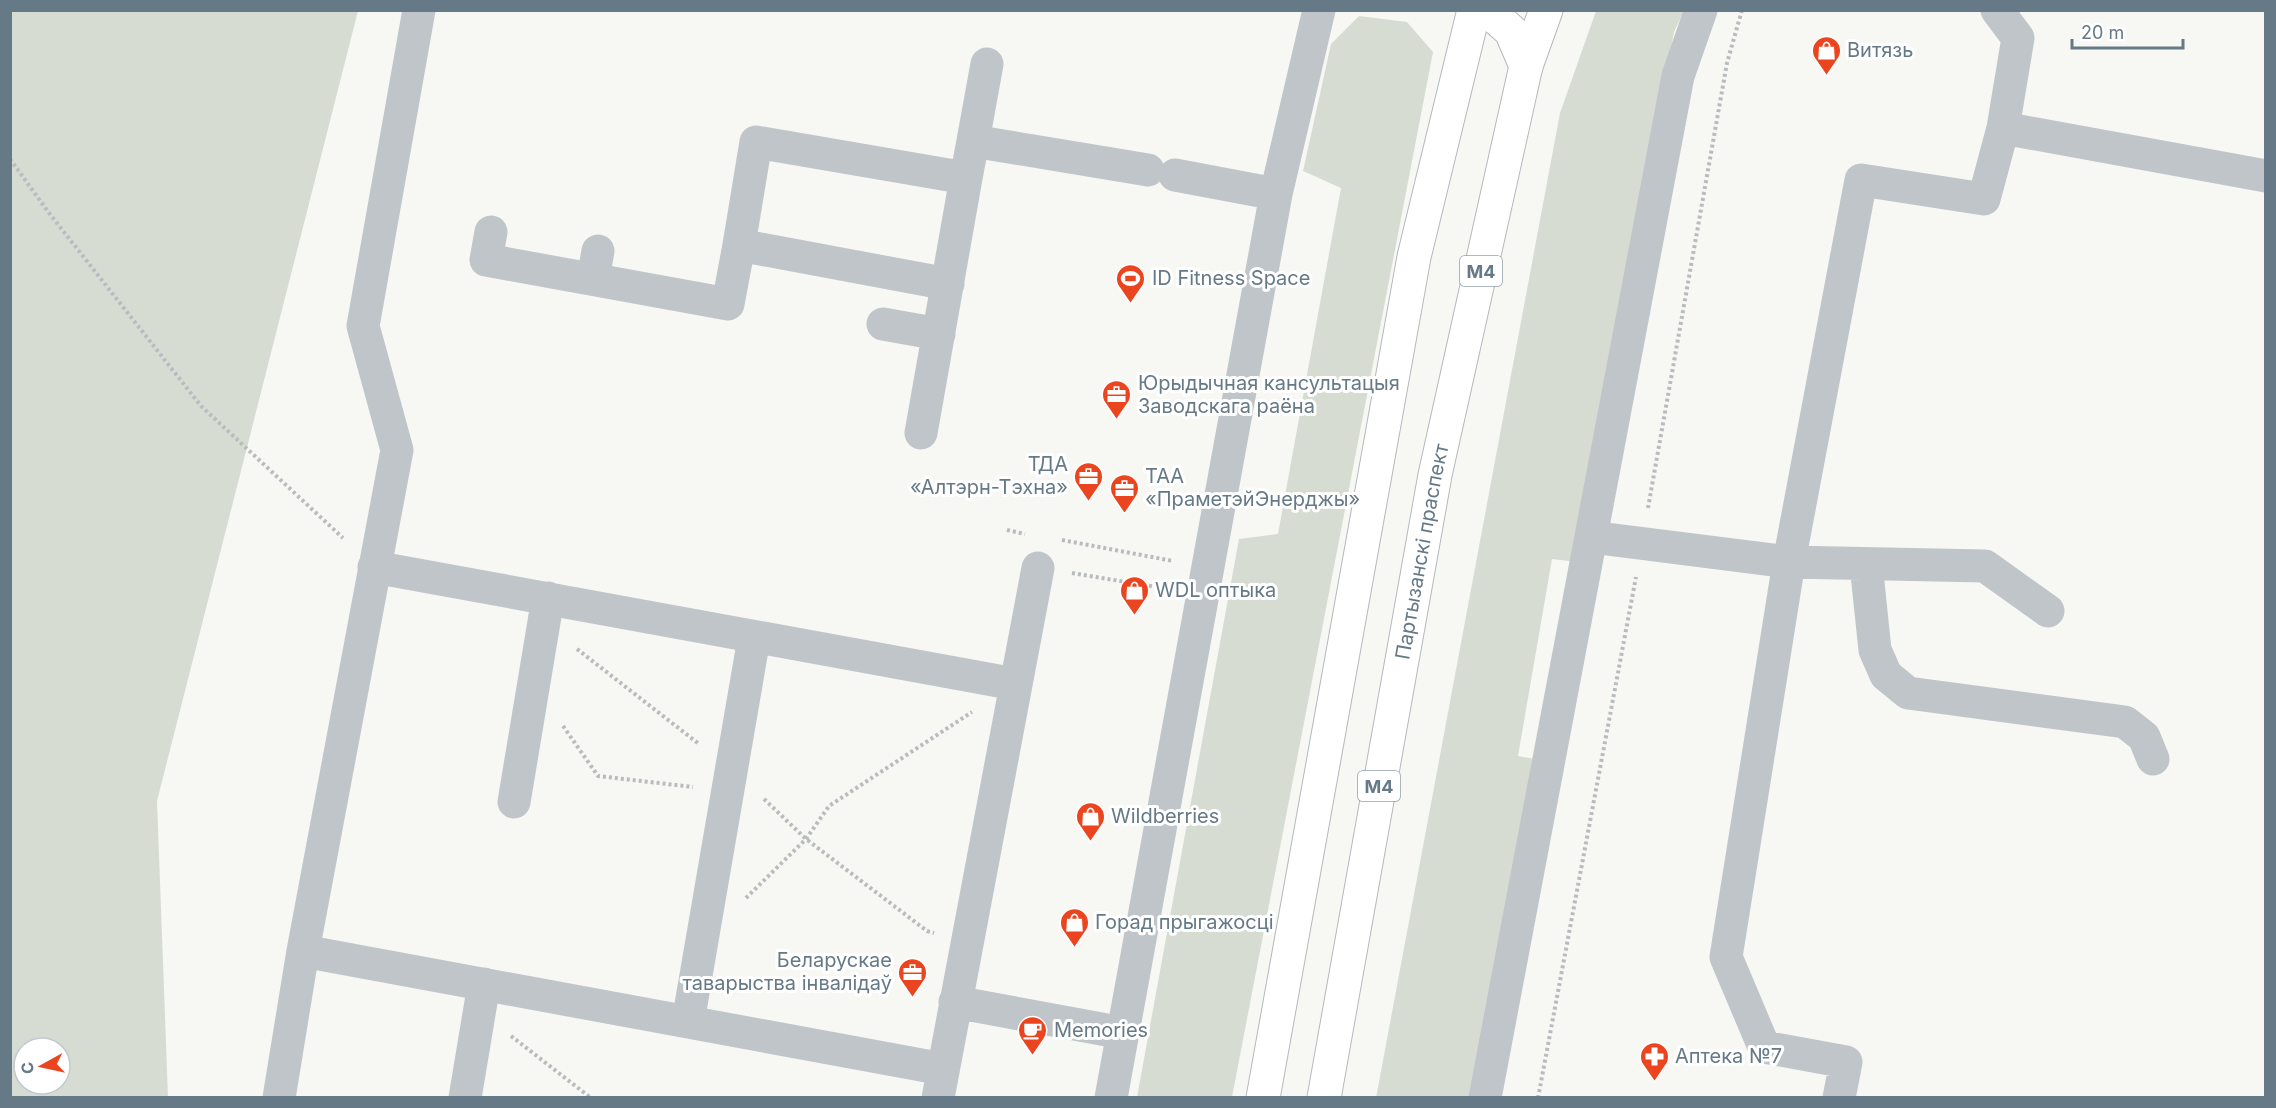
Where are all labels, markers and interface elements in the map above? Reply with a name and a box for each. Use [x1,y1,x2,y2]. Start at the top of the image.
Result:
scale bar [2072,12,2183,50]
text: 20 m [2081,22,2124,43]
shop icon: Витязь [1810,34,1842,76]
place label: Витязь [1847,38,1913,62]
road number: М4 [1460,256,1502,286]
sports icon: ID Fitness Space [1115,262,1147,304]
place label: ID Fitness Space [1152,266,1310,290]
place label: Юрыдычная кансультацыя Заводскага раёна [1138,371,1400,418]
office icon: Юрыдычная кансультацыя Заводскага раёна [1101,378,1133,420]
street label: Партызанскі праспект [1390,441,1454,661]
place label: ТДА «Алтэрн-Тэхна» [910,452,1068,499]
office icon: ТДА «Алтэрн-Тэхна» [1073,460,1105,502]
place label: ТАА «ПраметэйЭнерджы» [1145,464,1360,511]
office icon: ТАА «ПраметэйЭнерджы» [1108,472,1140,514]
shop icon: WDL оптыка [1118,574,1150,616]
place label: WDL оптыка [1155,578,1276,602]
road number: М4 [1358,771,1400,801]
shop icon: Wildberries [1074,800,1106,842]
place label: Wildberries [1111,804,1219,828]
shop icon: Горад прыгажосці [1058,906,1090,948]
place label: Горад прыгажосці [1095,910,1274,934]
place label: Беларускае таварыства інвалідаў [682,948,892,995]
office icon: Беларускае таварыства інвалідаў [897,956,929,998]
cafe icon: Memories [1017,1014,1049,1056]
place label: Memories [1054,1018,1148,1042]
north arrow [12,1036,72,1096]
pharmacy icon: Аптека №7 [1638,1040,1670,1082]
place label: Аптека №7 [1675,1044,1782,1068]
text: С [16,1061,38,1075]

